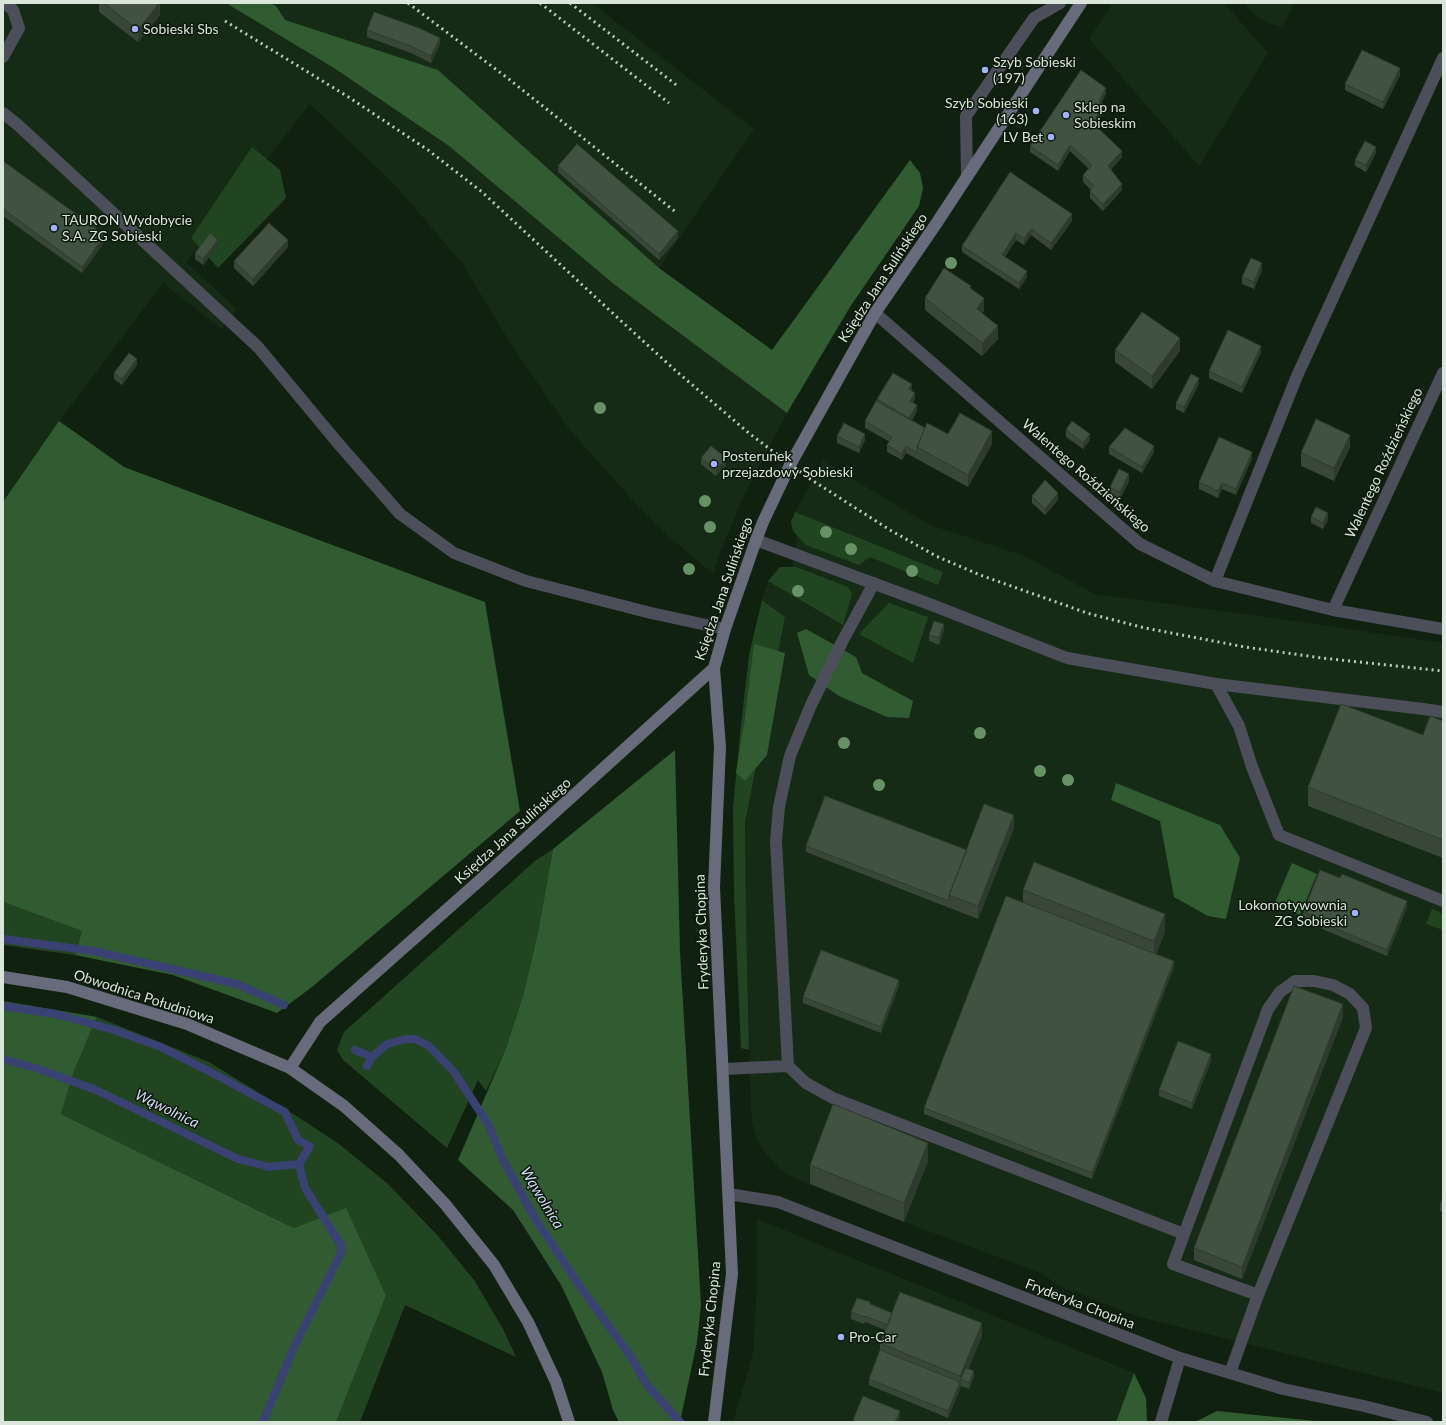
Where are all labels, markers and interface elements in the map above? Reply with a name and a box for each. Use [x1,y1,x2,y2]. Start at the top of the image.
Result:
place label: Sobieski Sbs [143,21,219,37]
marker: Sobieski Sbs [130,24,140,34]
place label: Szyb Sobieski (197) [993,54,1076,86]
marker: Szyb Sobieski (197) [980,65,990,75]
place label: Szyb Sobieski (163) [945,95,1028,128]
place label: Sklep na Sobieskim [1074,99,1136,132]
marker: Szyb Sobieski (163) [1031,106,1041,116]
marker: Sklep na Sobieskim [1061,110,1071,120]
place label: LV Bet [1003,129,1043,145]
marker: LV Bet [1046,132,1056,142]
street label: Księdza Jana Sulińskiego [835,210,931,346]
place label: TAURON Wydobycie S.A. ZG Sobieski [62,212,192,244]
marker: TAURON Wydobycie S.A. ZG Sobieski [49,223,59,233]
street label: Walentego Roździeńskiego [1342,385,1426,541]
street label: Walentego Roździeńskiego [1019,416,1153,536]
place label: Posterunek przejazdowy Sobieski [722,448,853,480]
marker: Posterunek przejazdowy Sobieski [709,459,719,469]
street label: Księdza Jana Sulińskiego [692,515,756,663]
street label: Księdza Jana Sulińskiego [451,774,575,888]
street label: Fryderyka Chopina [692,874,712,990]
place label: Lokomotywownia ZG Sobieski [1238,897,1347,930]
marker: Lokomotywownia ZG Sobieski [1350,908,1360,918]
street label: Obwodnica Południowa [72,966,216,1028]
water label: Wąwolnica [132,1086,202,1132]
water label: Wąwolnica [517,1164,567,1232]
street label: Fryderyka Chopina [696,1261,724,1377]
street label: Fryderyka Chopina [1023,1275,1137,1333]
place label: Pro-Car [849,1329,897,1345]
marker: Pro-Car [836,1332,846,1342]

